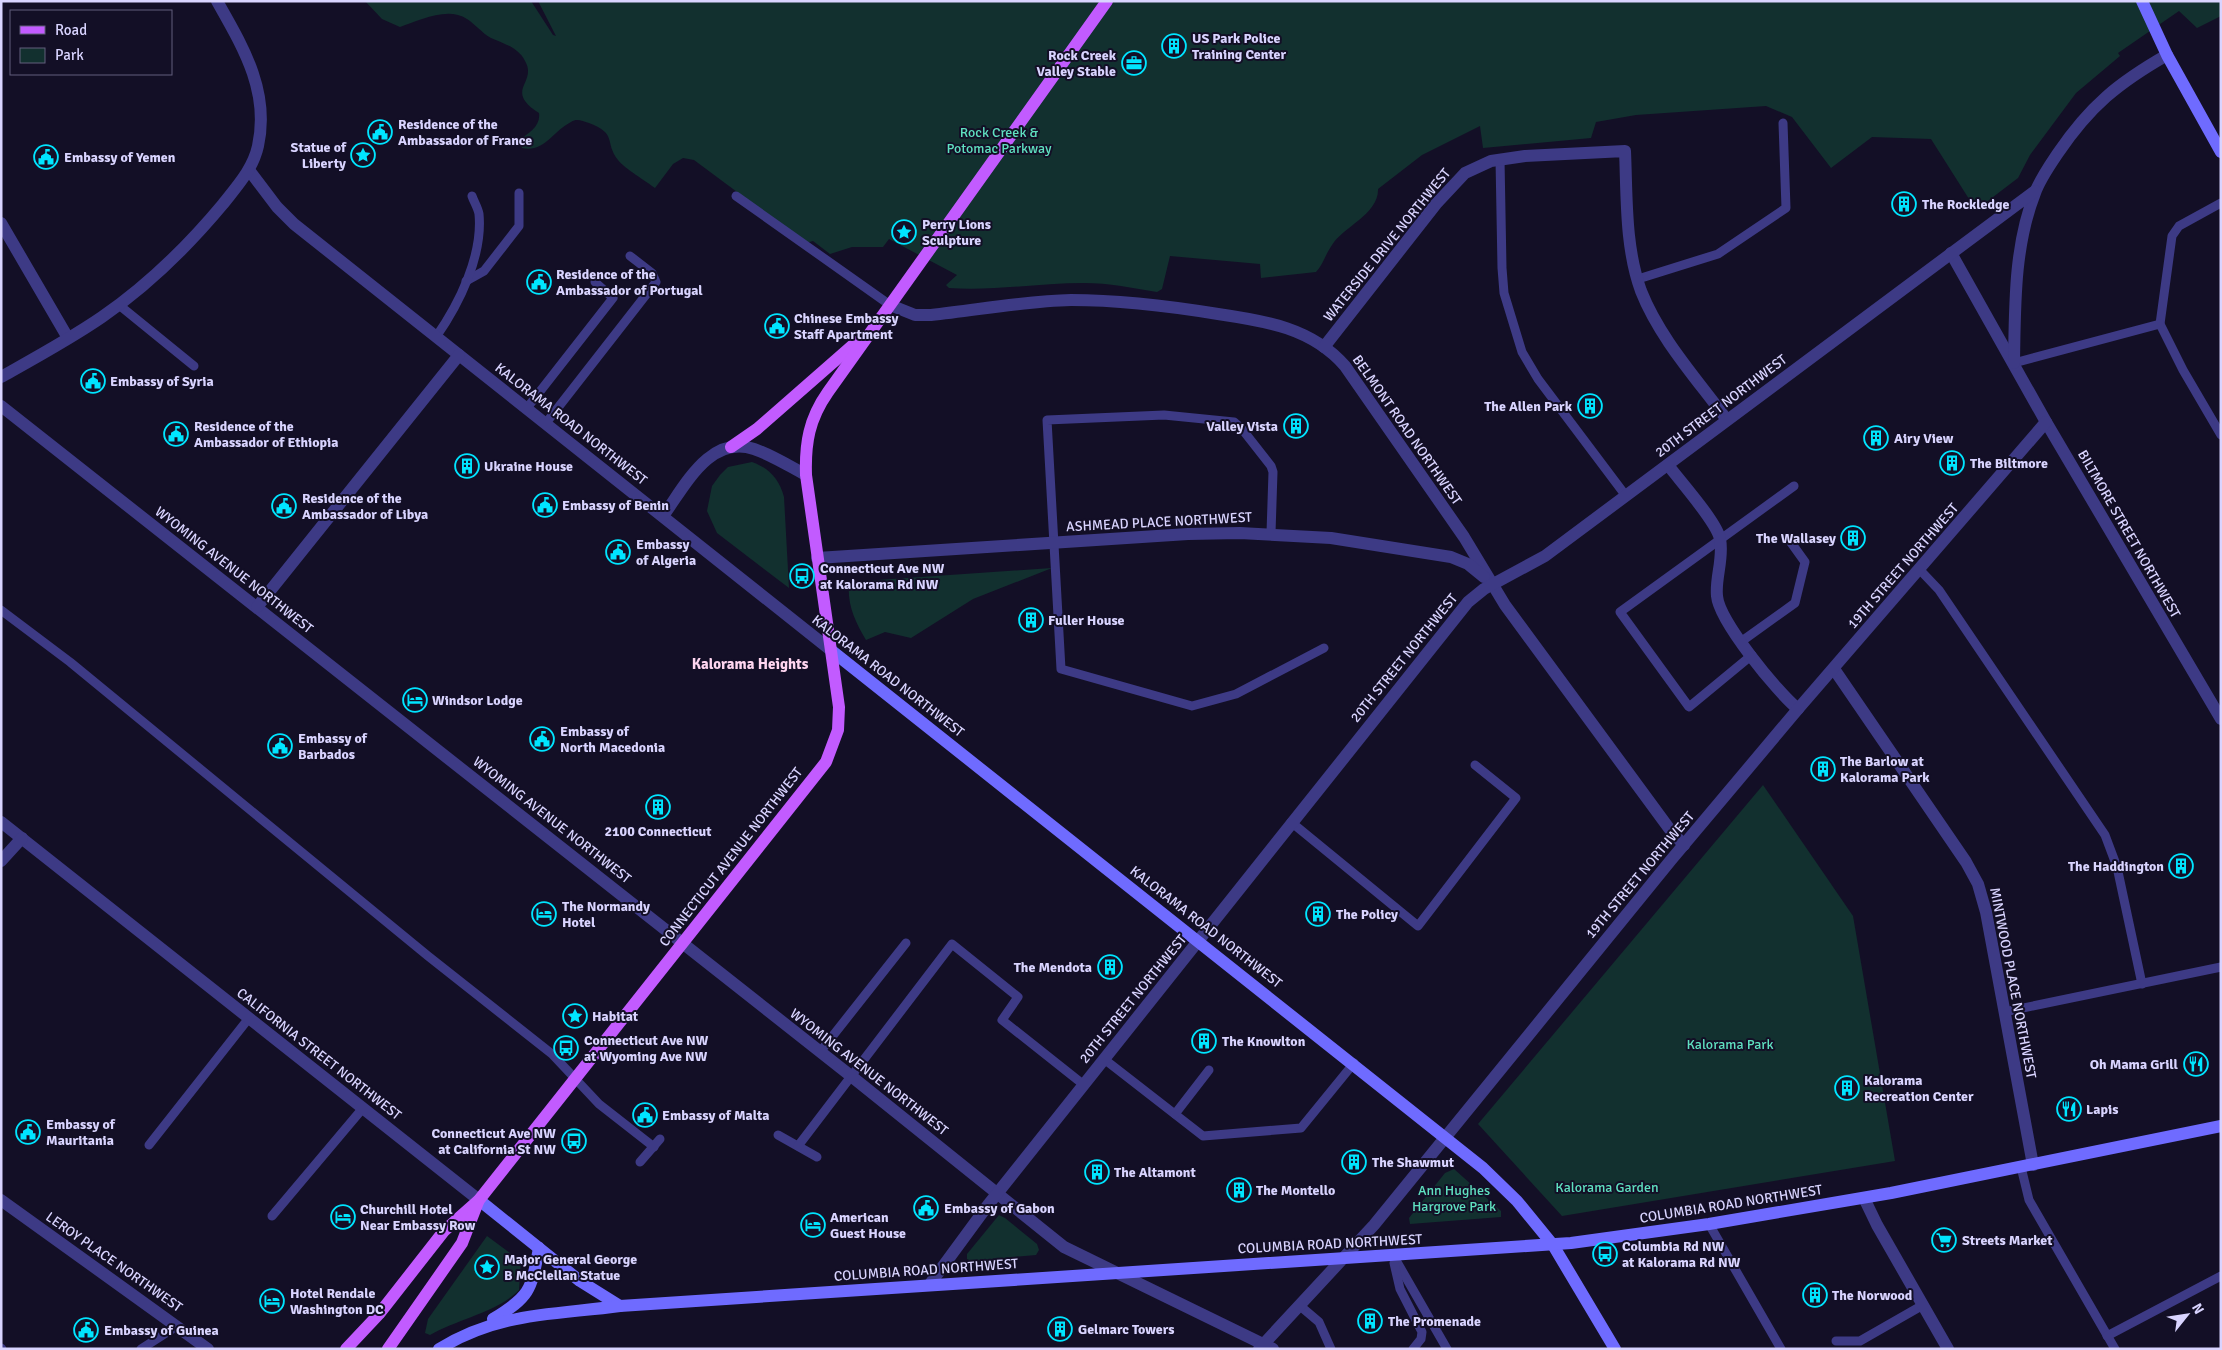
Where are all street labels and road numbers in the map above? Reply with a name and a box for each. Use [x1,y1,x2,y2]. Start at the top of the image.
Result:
street label: WATERSIDE DRIVE NORTHWEST [1320,165,1454,325]
street label: 20TH STREET NORTHWEST [1652,351,1790,461]
street label: BELMONT ROAD NORTHWEST [1349,352,1465,508]
street label: KALORAMA ROAD NORTHWEST [492,359,651,489]
street label: BILTMORE STREET NORTHWEST [2074,447,2184,621]
street label: 19TH STREET NORTHWEST [1844,500,1962,632]
street label: WYOMING AVENUE NORTHWEST [152,503,317,637]
street label: ASHMEAD PLACE NORTHWEST [1066,509,1252,535]
street label: 20TH STREET NORTHWEST [1347,590,1461,726]
street label: KALORAMA ROAD NORTHWEST [809,611,968,741]
street label: WYOMING AVENUE NORTHWEST [470,753,635,887]
street label: CONNECTICUT AVENUE NORTHWEST [656,764,806,950]
street label: 19TH STREET NORTHWEST [1582,808,1698,942]
street label: KALORAMA ROAD NORTHWEST [1127,862,1286,992]
street label: MINTWOOD PLACE NORTHWEST [1986,886,2040,1080]
street label: 20TH STREET NORTHWEST [1076,931,1190,1067]
street label: CALIFORNIA STREET NORTHWEST [233,984,405,1124]
street label: WYOMING AVENUE NORTHWEST [787,1005,952,1139]
street label: COLUMBIA ROAD NORTHWEST [1638,1181,1824,1227]
street label: LEROY PLACE NORTHWEST [42,1208,186,1316]
street label: COLUMBIA ROAD NORTHWEST [1237,1231,1423,1257]
street label: COLUMBIA ROAD NORTHWEST [833,1255,1019,1285]

